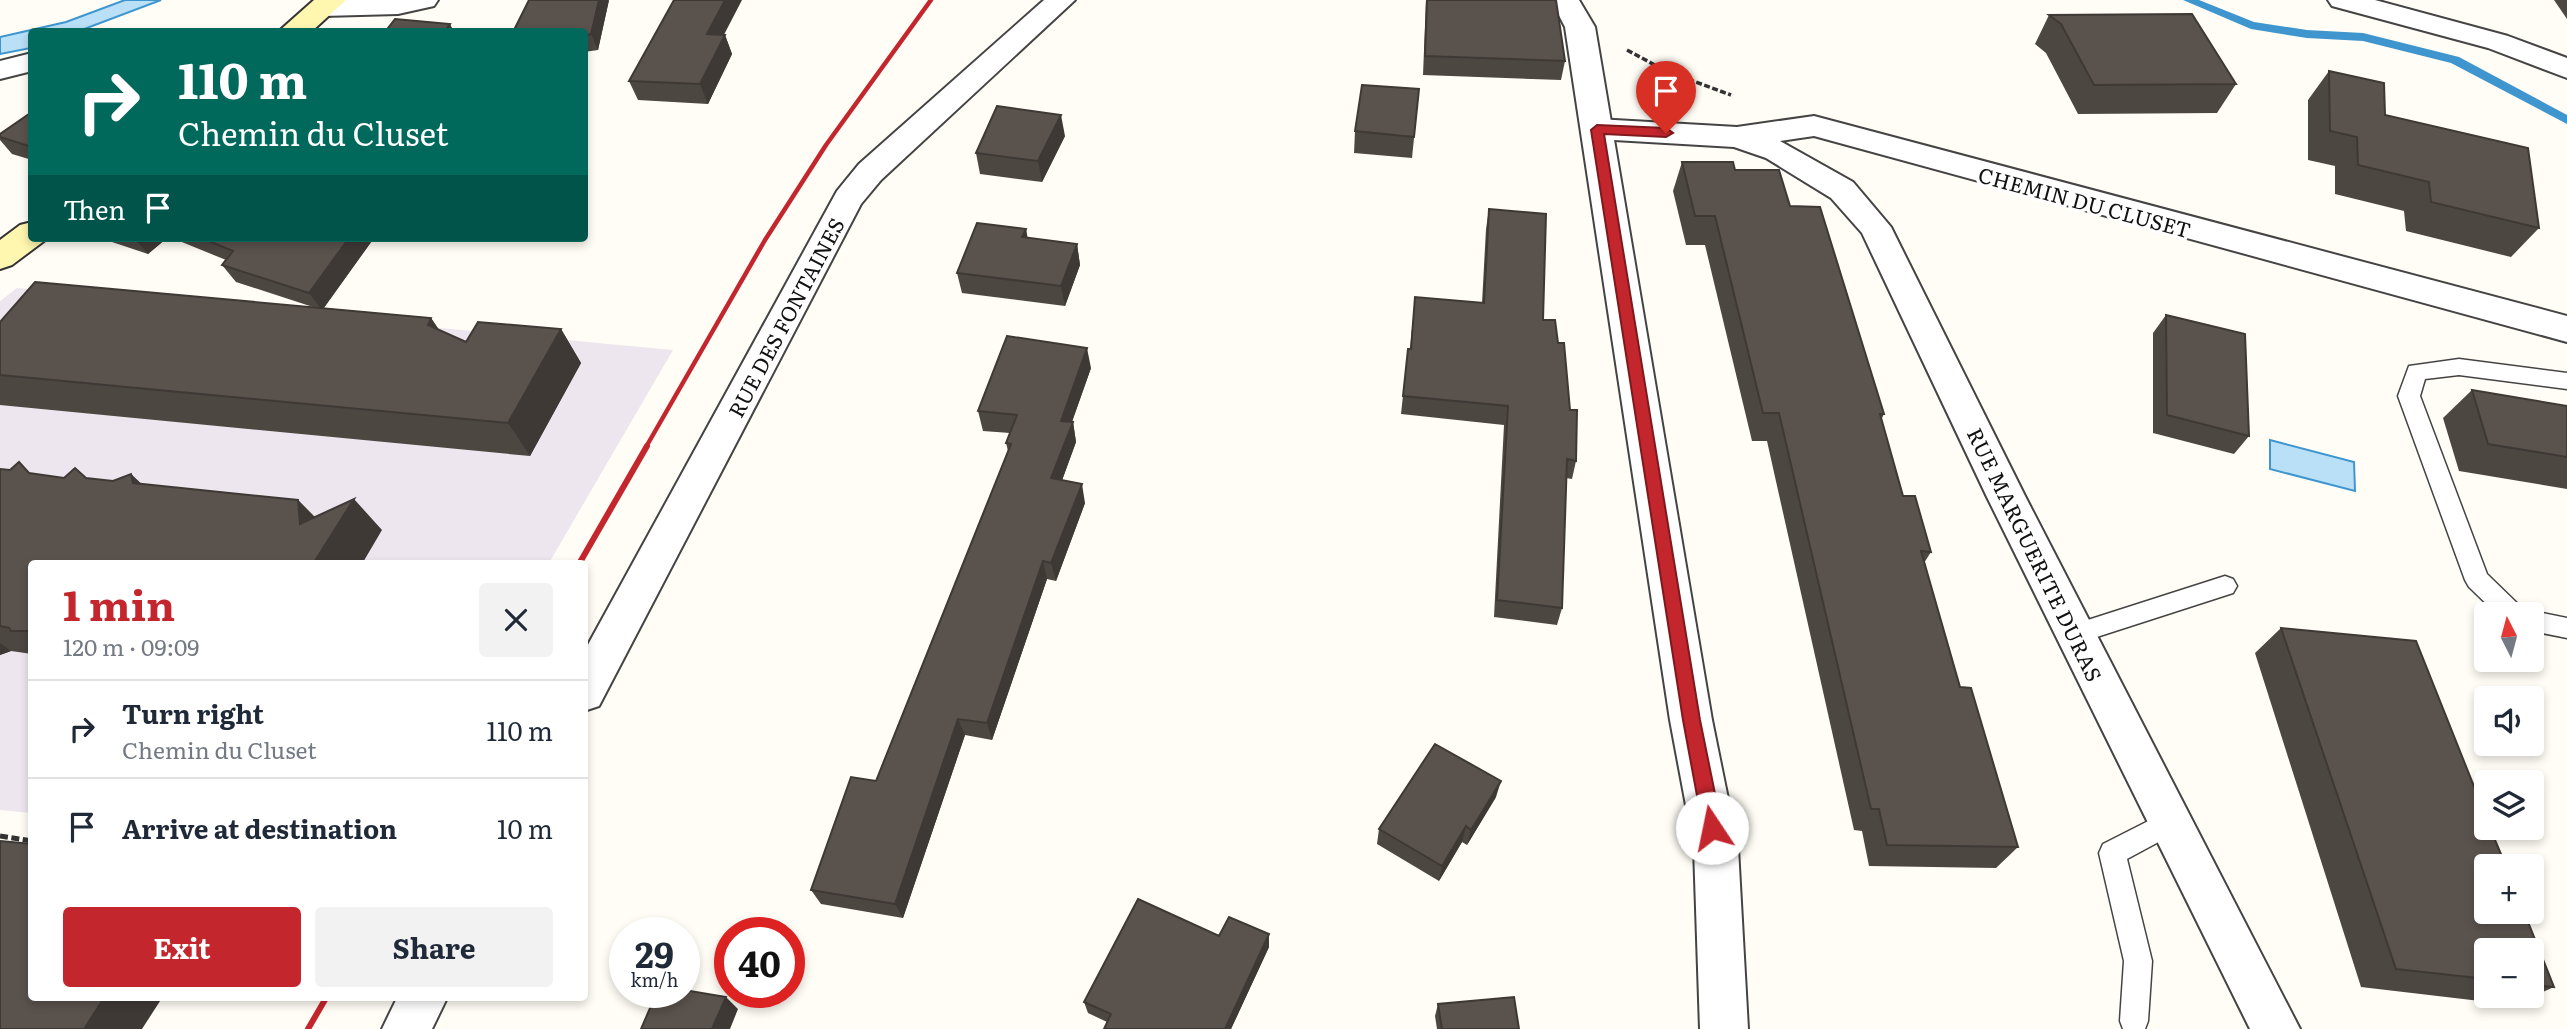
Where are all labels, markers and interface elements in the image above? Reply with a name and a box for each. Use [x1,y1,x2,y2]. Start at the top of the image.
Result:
text: 110 m [178,41,307,114]
icon: right [63,56,154,147]
pin [1636,61,1696,133]
icon: arrive [1647,72,1685,110]
text: Chemin du Cluset [178,108,449,156]
street label: CHEMIN DU CLUSET [1975,158,2195,244]
text: Then [63,189,125,228]
icon: arrive [139,189,177,227]
street label: RUE DES FONTAINES [719,212,851,422]
street label: RUE MARGUERITE DURAS [1961,422,2111,686]
text: 1 min [63,572,175,634]
button: close [479,583,553,657]
north arrow [2474,602,2544,672]
map controls [2474,602,2544,1008]
text: 120 m · 09:09 [63,629,199,663]
button: sound [2474,686,2544,756]
text: Turn right [122,693,264,732]
icon: right [63,710,101,748]
text: 110 m [486,710,553,749]
text: Chemin du Cluset [122,732,316,766]
button: layers [2474,770,2544,840]
position arrow [1675,791,1749,865]
icon: arrive [63,808,101,846]
text: Arrive at destination [122,808,397,847]
text: 10 m [497,808,553,847]
button: + [2474,854,2544,924]
button: Exit [63,907,301,987]
button: Share [315,907,553,987]
speed limit sign: 40 [714,917,805,1008]
text: 29 [635,927,674,979]
button: − [2474,938,2544,1008]
text: km/h [631,966,678,993]

